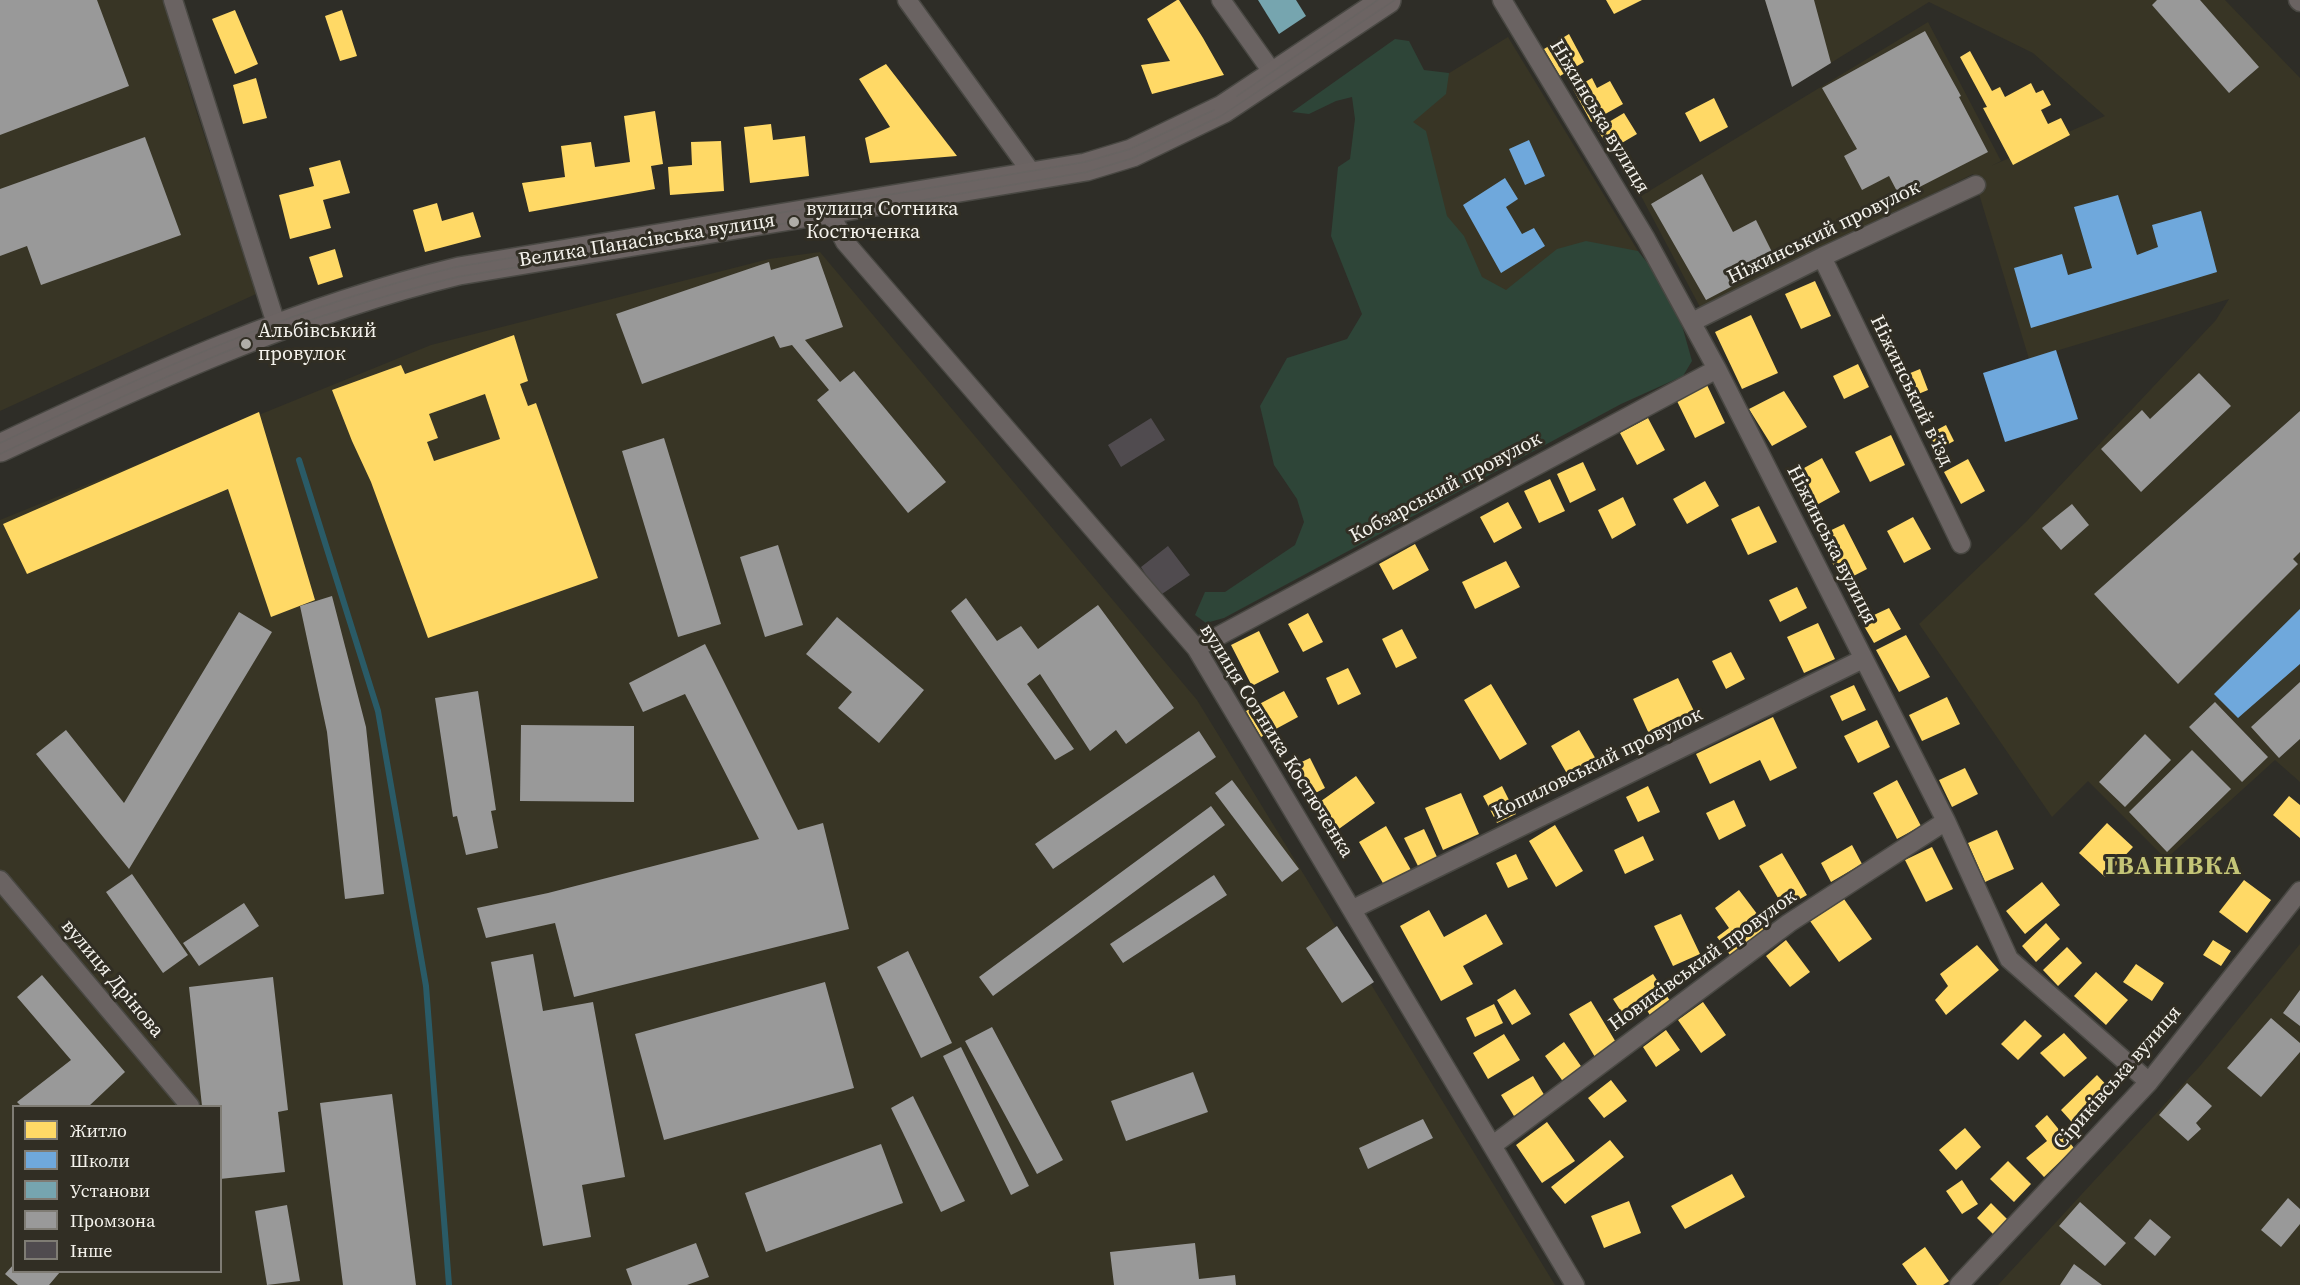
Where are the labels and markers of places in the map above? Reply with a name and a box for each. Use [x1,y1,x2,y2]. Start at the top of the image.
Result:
place label: вулиця Сотника Костюченка [806,198,958,245]
marker: вулиця Сотника Костюченка [787,215,801,229]
place label: Альбівський провулок [258,320,377,367]
marker: Альбівський провулок [239,337,253,351]

